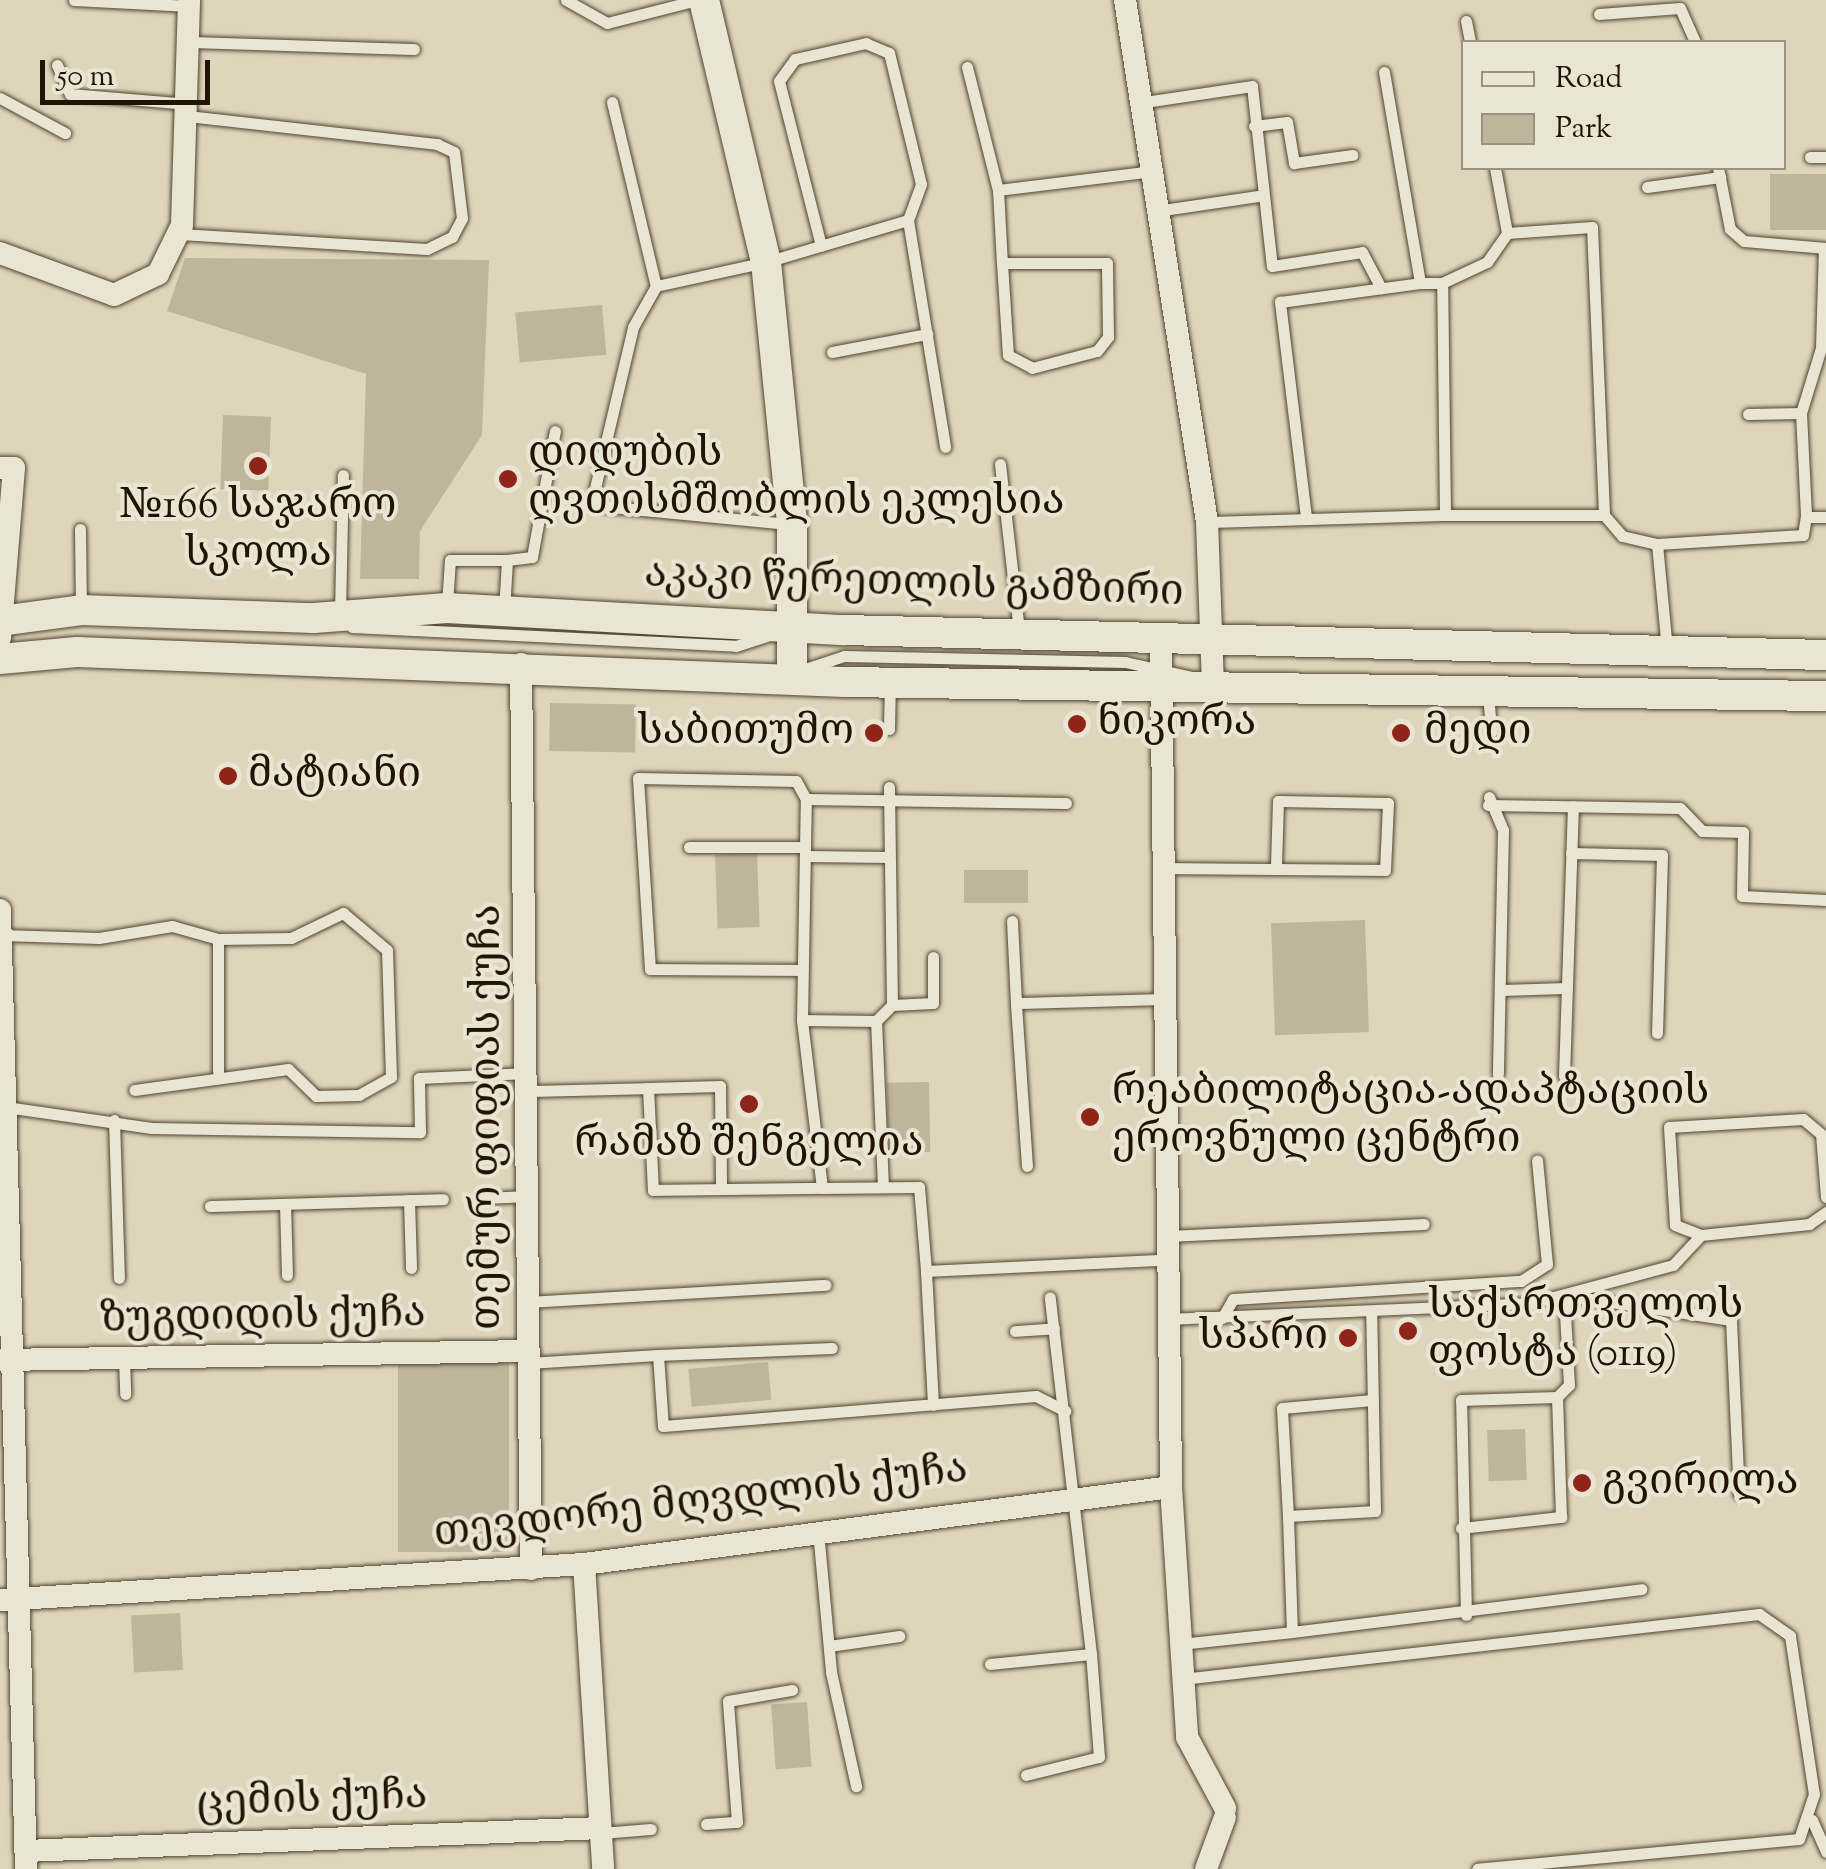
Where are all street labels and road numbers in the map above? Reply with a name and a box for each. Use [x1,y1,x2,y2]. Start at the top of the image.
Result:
street label: აკაკი წერეთლის გამზირი [643,550,1185,620]
street label: თემურ ფიფიას ქუჩა [464,904,514,1330]
street label: ზუგდიდის ქუჩა [100,1290,426,1346]
street label: თევდორე მღვდლის ქუჩა [431,1445,971,1561]
street label: ცემის ქუჩა [196,1772,428,1830]

